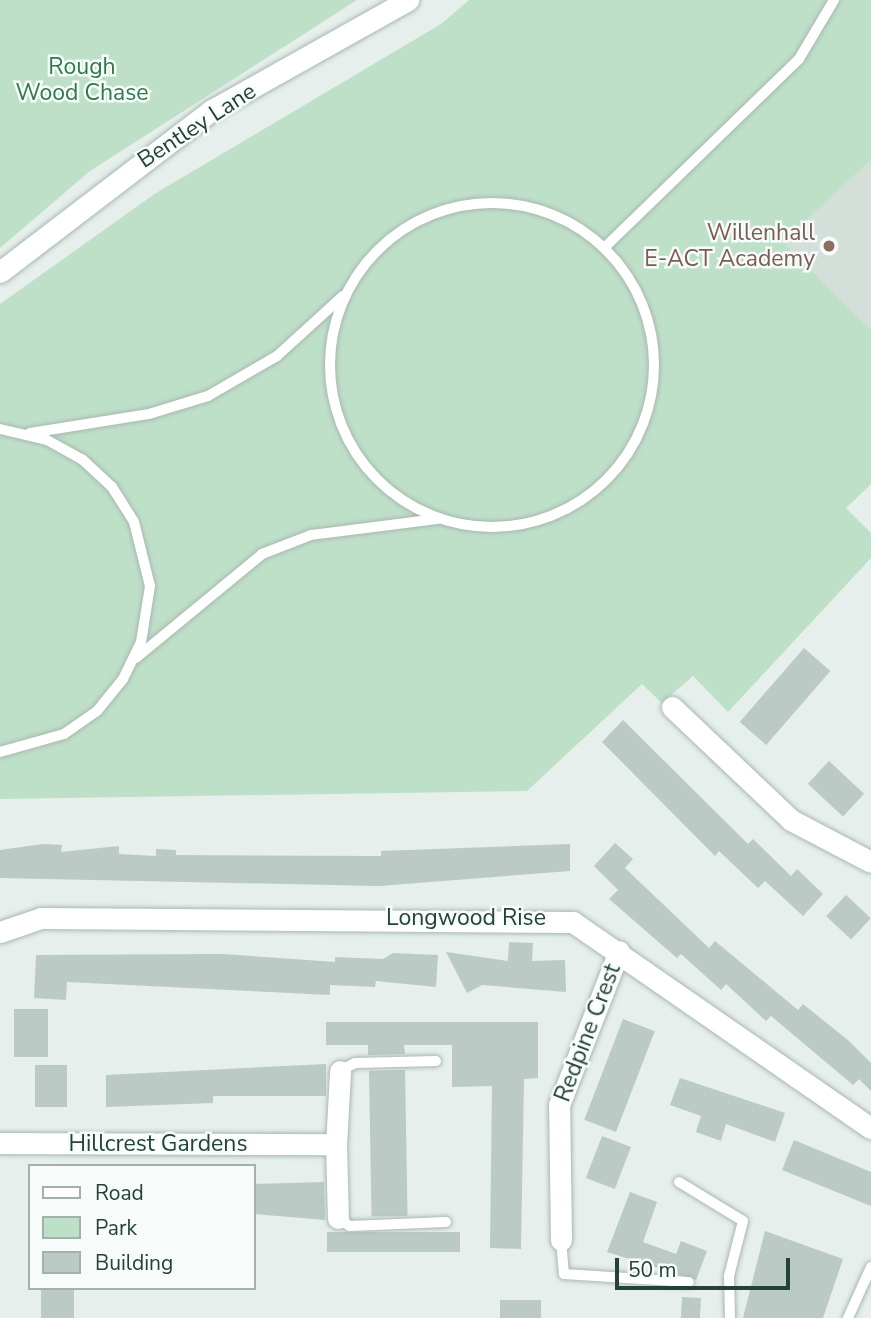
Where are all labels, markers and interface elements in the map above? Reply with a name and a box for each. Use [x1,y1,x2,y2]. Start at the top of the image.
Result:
park label: Rough Wood Chase [16,53,148,107]
street label: Bentley Lane [133,78,261,174]
place label: Willenhall E-ACT Academy [644,219,815,273]
marker: Willenhall E-ACT Academy [821,238,837,254]
street label: Longwood Rise [386,904,546,932]
street label: Redpine Crest [549,960,627,1106]
street label: Hillcrest Gardens [69,1130,247,1158]
legend [28,1164,256,1290]
text: Road [95,1179,144,1207]
text: Park [95,1214,137,1242]
scale bar [619,1244,794,1288]
text: Building [95,1249,173,1277]
text: 50 m [628,1256,677,1284]

